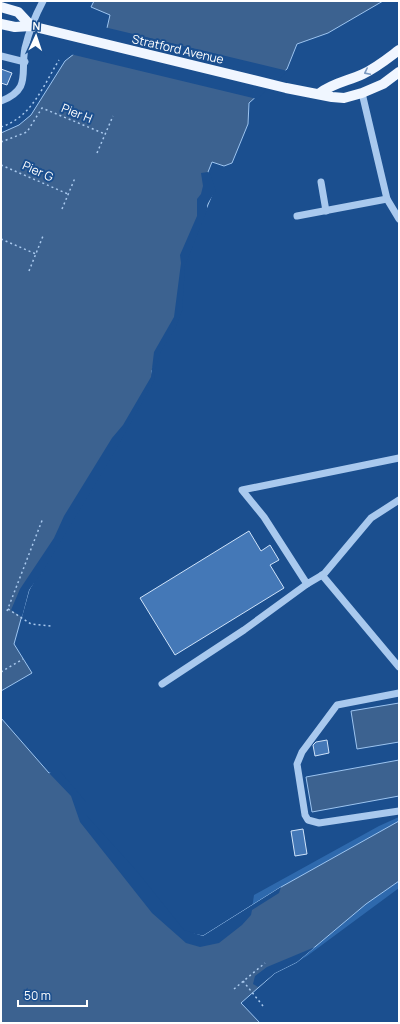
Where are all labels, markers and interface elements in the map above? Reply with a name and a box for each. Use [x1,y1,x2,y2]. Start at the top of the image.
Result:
north arrow [16,16,56,56]
text: N [32,18,41,33]
street label: Stratford Avenue [130,30,226,68]
one-way arrow [364,67,371,75]
street label: Pier H [59,99,95,127]
street label: Pier G [20,157,57,186]
scale bar [18,982,87,1008]
text: 50 m [24,987,51,1004]

